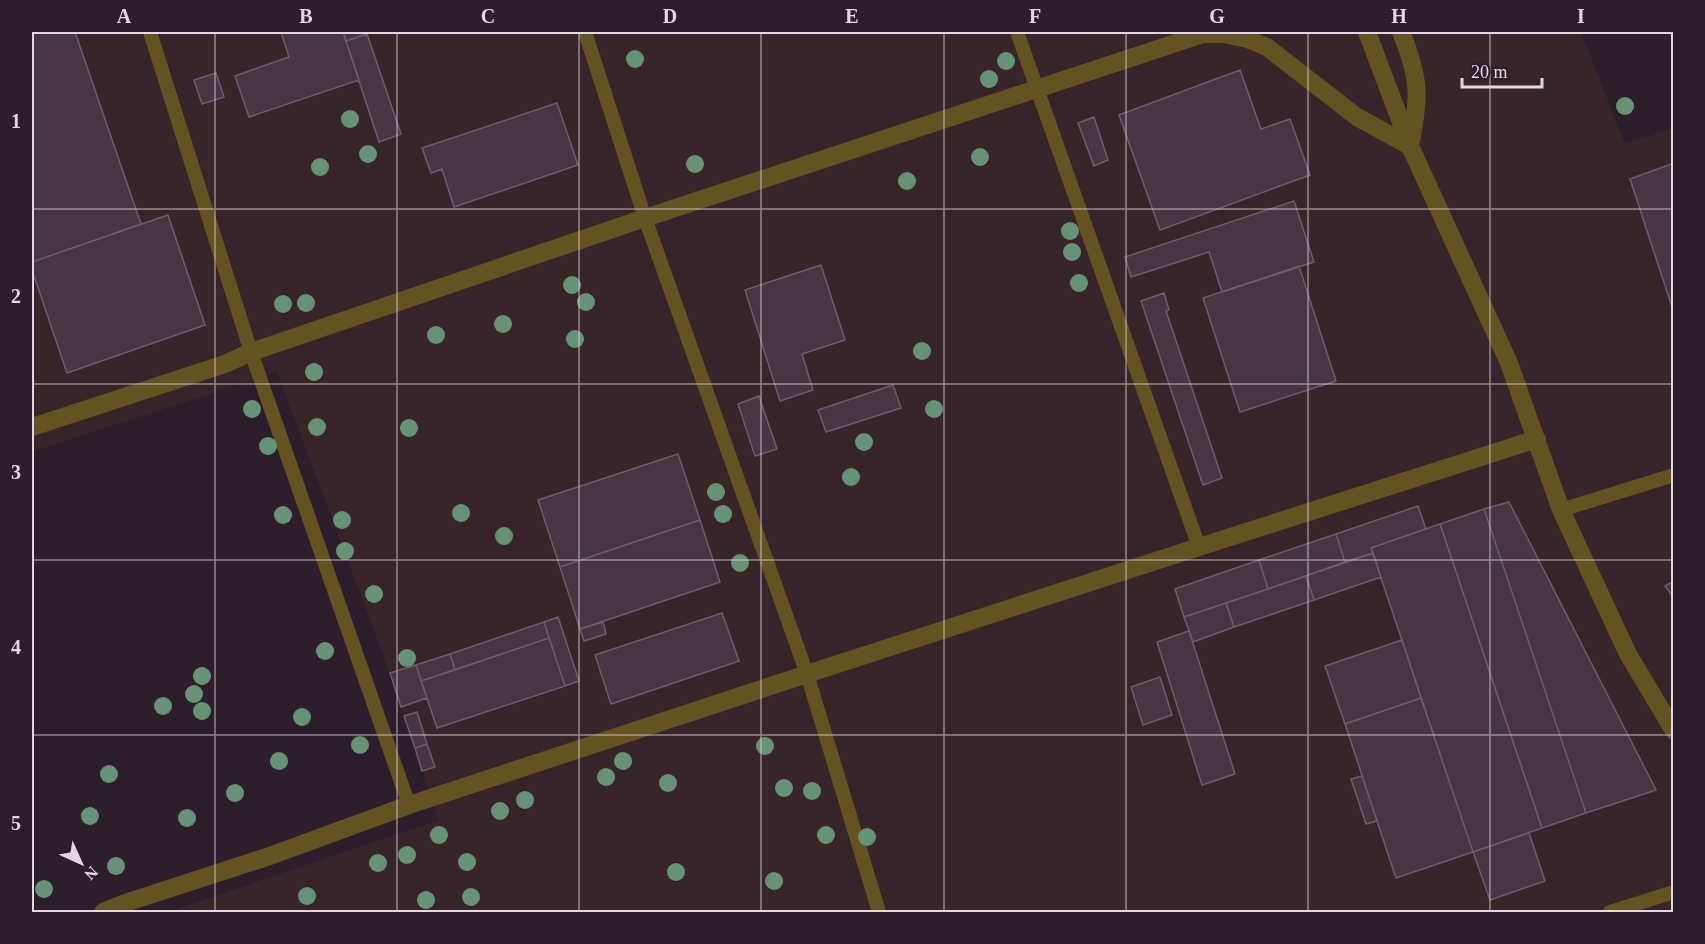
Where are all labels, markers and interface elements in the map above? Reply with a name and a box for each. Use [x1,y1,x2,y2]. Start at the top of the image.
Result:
text: A [117,5,132,27]
text: B [299,5,313,27]
text: C [481,5,495,27]
text: D [663,5,677,27]
text: E [845,5,859,27]
text: F [1029,5,1041,27]
text: G [1209,5,1225,27]
text: H [1391,5,1407,27]
text: I [1577,5,1585,27]
scale bar [1462,51,1542,89]
text: 20 m [1471,62,1508,82]
text: 1 [11,110,21,132]
text: 2 [11,285,21,307]
text: 3 [11,461,21,483]
text: 4 [11,636,21,658]
text: 5 [11,812,21,834]
north arrow [51,833,111,893]
text: N [81,863,101,884]

